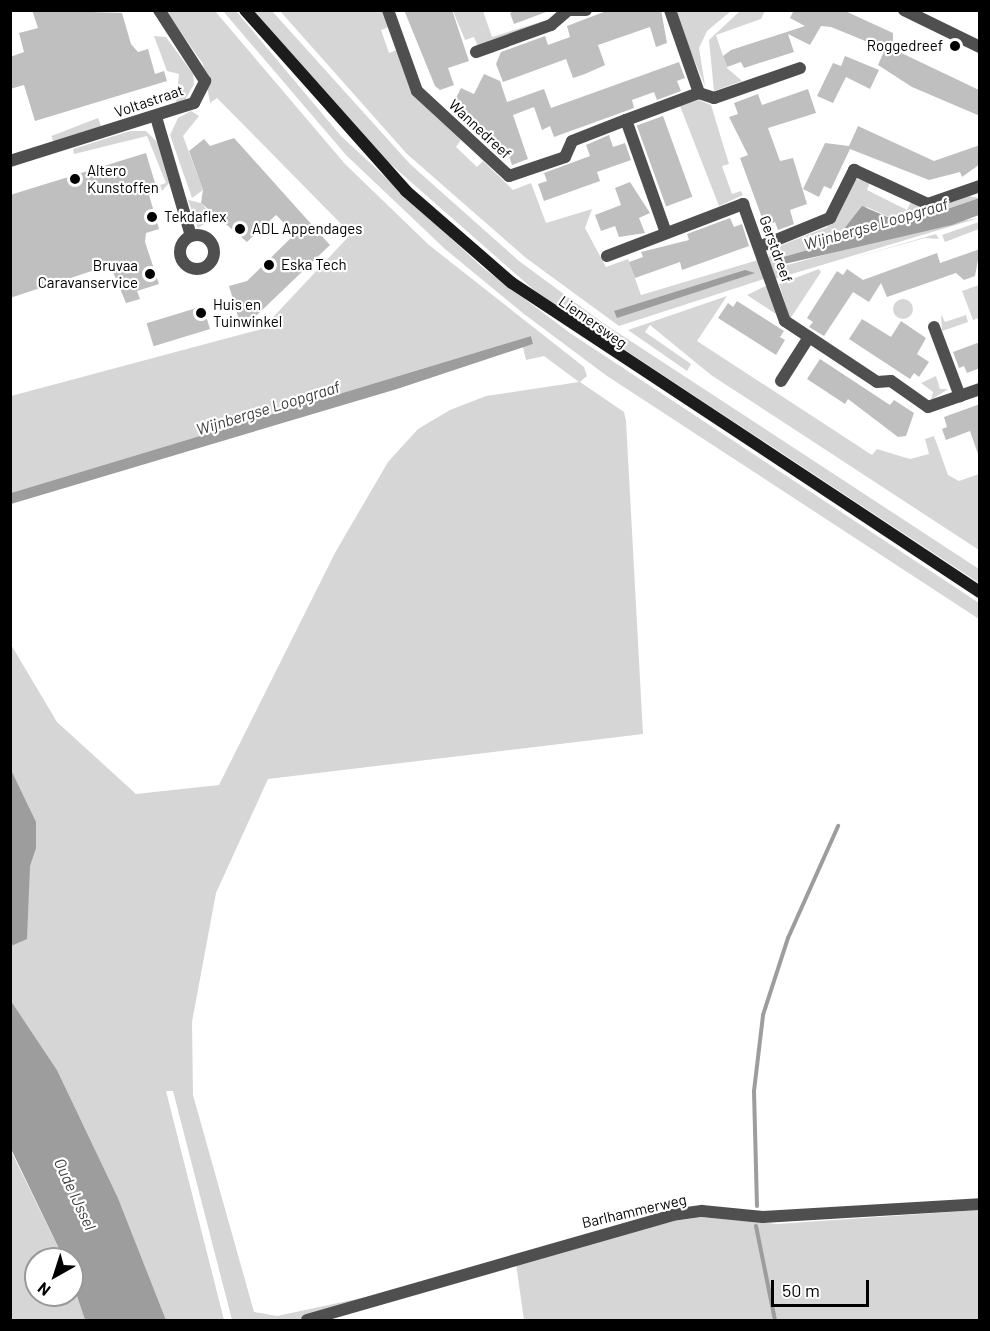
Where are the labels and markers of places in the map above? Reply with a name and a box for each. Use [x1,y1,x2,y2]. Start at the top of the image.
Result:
place label: Roggedreef [867,37,943,55]
marker: Roggedreef [948,39,962,53]
place label: Altero Kunstoffen [87,161,159,196]
marker: Altero Kunstoffen [68,172,82,186]
place label: Tekdaflex [164,208,226,226]
marker: Tekdaflex [145,210,159,224]
place label: ADL Appendages [252,220,362,238]
marker: ADL Appendages [233,222,247,236]
place label: Bruvaa Caravanservice [38,256,138,291]
place label: Eska Tech [281,256,347,274]
marker: Eska Tech [262,258,276,272]
marker: Bruvaa Caravanservice [143,267,157,281]
place label: Huis en Tuinwinkel [213,295,282,330]
marker: Huis en Tuinwinkel [194,306,208,320]

